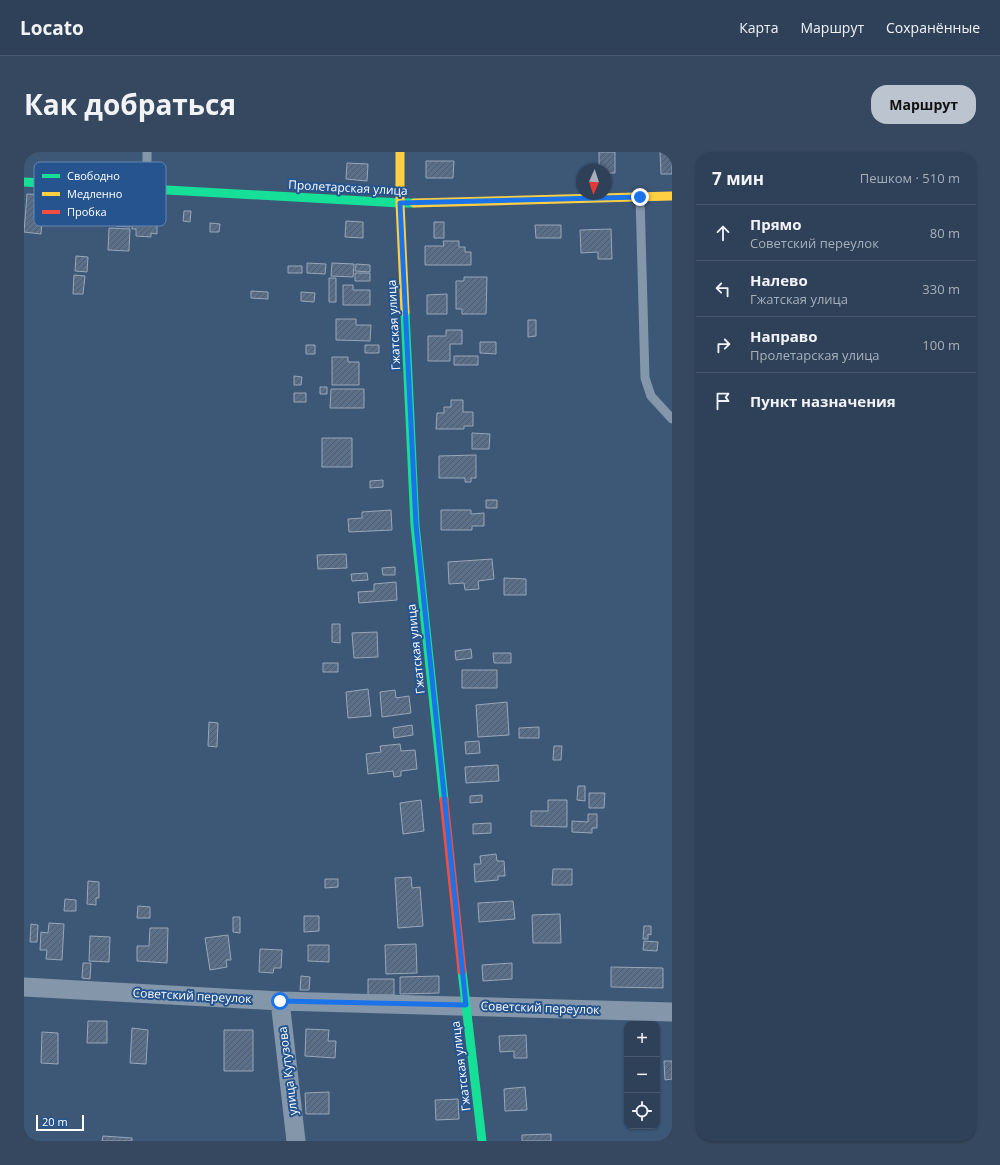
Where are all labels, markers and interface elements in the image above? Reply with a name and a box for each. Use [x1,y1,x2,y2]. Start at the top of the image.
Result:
text: Locato [20,15,84,41]
text: Карта [739,18,778,37]
text: Маршрут [800,18,864,37]
text: Сохранённые [886,18,980,37]
text: Как добраться [24,85,236,123]
button: Маршрут [871,85,976,124]
legend [34,162,166,226]
north arrow [576,164,612,200]
text: 7 мин [712,167,764,190]
text: Свободно [67,168,120,183]
text: Пешком · 510 m [860,169,960,187]
street label: Пролетарская улица [288,176,408,199]
text: Медленно [67,186,123,201]
route end [631,188,649,206]
text: Пробка [67,204,107,219]
text: Прямо [750,214,802,234]
icon: ahead [712,222,734,244]
text: 80 m [930,224,960,242]
text: Советский переулок [750,234,879,252]
text: Налево [750,270,808,290]
icon: left [712,278,734,300]
street label: Гжатская улица [383,279,404,371]
text: 330 m [922,280,960,298]
text: Гжатская улица [750,290,848,308]
text: Направо [750,326,818,346]
icon: right [712,334,734,356]
text: 100 m [922,336,960,354]
text: Пролетарская улица [750,346,880,364]
icon: arrive [712,390,734,412]
text: Пункт назначения [750,391,896,411]
street label: Гжатская улица [402,603,429,695]
street label: Советский переулок [132,984,253,1007]
route start [271,992,289,1010]
street label: Советский переулок [480,997,601,1018]
street label: Гжатская улица [447,1020,474,1112]
map controls [624,1021,660,1129]
button: + [624,1021,660,1057]
street label: улица Кутузова [274,1026,301,1116]
button: − [624,1057,660,1093]
button: locate [624,1093,660,1129]
scale bar [36,1113,84,1132]
text: 20 m [42,1114,68,1129]

